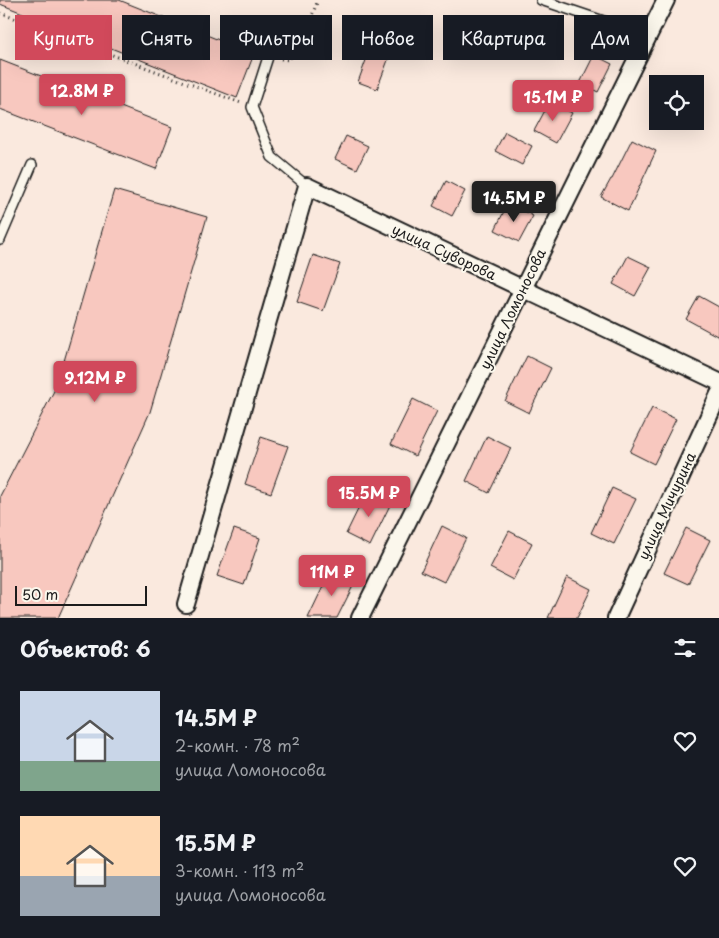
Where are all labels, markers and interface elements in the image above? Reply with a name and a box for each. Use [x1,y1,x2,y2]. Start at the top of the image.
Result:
chip: Купить [15,15,112,60]
chip: Снять [122,15,210,60]
chip: Фильтры [220,15,332,60]
chip: Новое [342,15,433,60]
chip: Квартира [443,15,564,60]
chip: Дом [574,15,648,60]
pin: 12.8M ₽ [36,74,128,116]
map controls [649,75,704,130]
button: locate [649,75,704,130]
text: 12.8M ₽ [50,78,114,102]
pin: 15.1M ₽ [507,80,599,122]
text: 15.1M ₽ [524,84,583,108]
pin: 14.5M ₽ [468,180,560,223]
text: 14.5M ₽ [483,185,545,209]
street label: улица Суворова [389,218,500,285]
street label: улица Ломоносова [474,245,551,373]
pin: 9.12M ₽ [49,360,141,403]
text: 9.12M ₽ [64,365,126,389]
street label: улица Мичурина [632,448,701,563]
pin: 15.5M ₽ [323,476,415,518]
text: 15.5M ₽ [338,480,400,504]
pin: 11M ₽ [297,554,367,597]
text: 11M ₽ [310,559,354,583]
scale bar [15,583,148,606]
text: 50 m [22,584,58,605]
text: Объектов: 6 [20,632,151,664]
icon: filters [671,634,699,662]
text: 14.5M ₽ [175,701,257,733]
icon: home [60,711,120,771]
icon: heart [671,727,699,755]
text: 2-комн. · 78 m² [175,733,300,757]
text: улица Ломоносова [175,757,326,781]
text: 15.5M ₽ [175,826,256,858]
icon: home [60,836,120,896]
icon: heart [671,852,699,880]
text: 3-комн. · 113 m² [175,858,304,882]
text: улица Ломоносова [175,882,326,906]

